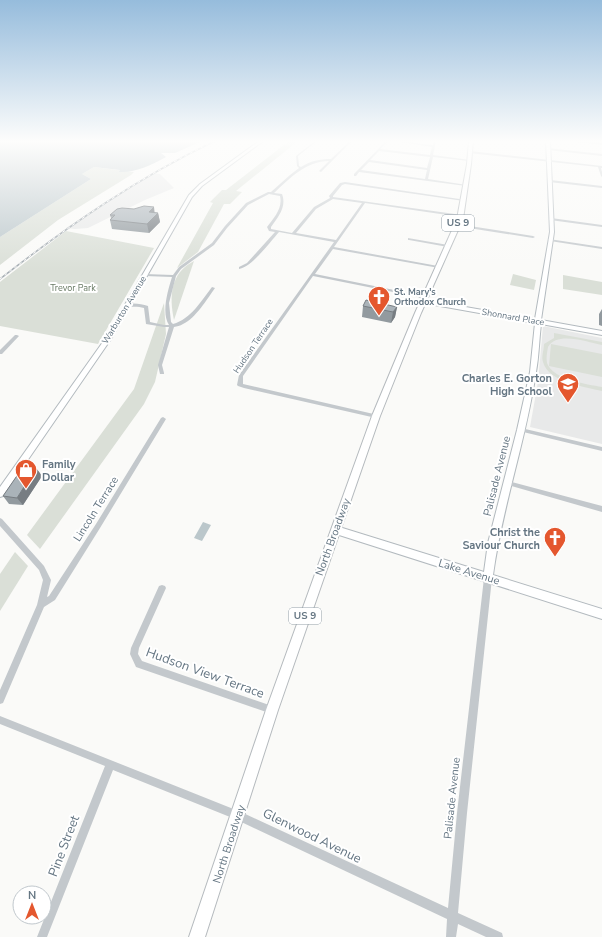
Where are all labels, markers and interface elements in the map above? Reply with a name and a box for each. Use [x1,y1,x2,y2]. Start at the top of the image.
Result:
road number: US 9 [442,215,474,231]
street label: Warburton Avenue [99,274,149,346]
park label: Trevor Park [50,282,96,294]
church icon: St. Mary's Orthodox Church [366,284,392,317]
place label: St. Mary's Orthodox Church [394,286,466,308]
street label: Shonnard Place [481,306,545,328]
street label: Hudson Terrace [230,316,276,376]
place label: Charles E. Gorton High School [462,371,552,399]
school or university icon: Charles E. Gorton High School [555,371,581,404]
street label: Palisade Avenue [480,434,514,518]
shop icon: Family Dollar [13,457,39,490]
place label: Family Dollar [42,457,76,485]
street label: Lincoln Terrace [70,473,122,544]
street label: North Broadway [312,496,354,578]
place label: Christ the Saviour Church [462,525,540,553]
church icon: Christ the Saviour Church [542,525,568,558]
street label: Lake Avenue [437,556,502,588]
road number: US 9 [289,608,321,624]
street label: Hudson View Terrace [143,643,267,703]
street label: Palisade Avenue [440,756,464,840]
street label: North Broadway [209,803,249,885]
street label: Glenwood Avenue [260,804,365,868]
street label: Pine Street [44,812,84,879]
north arrow [12,885,52,925]
text: N [28,888,36,903]

